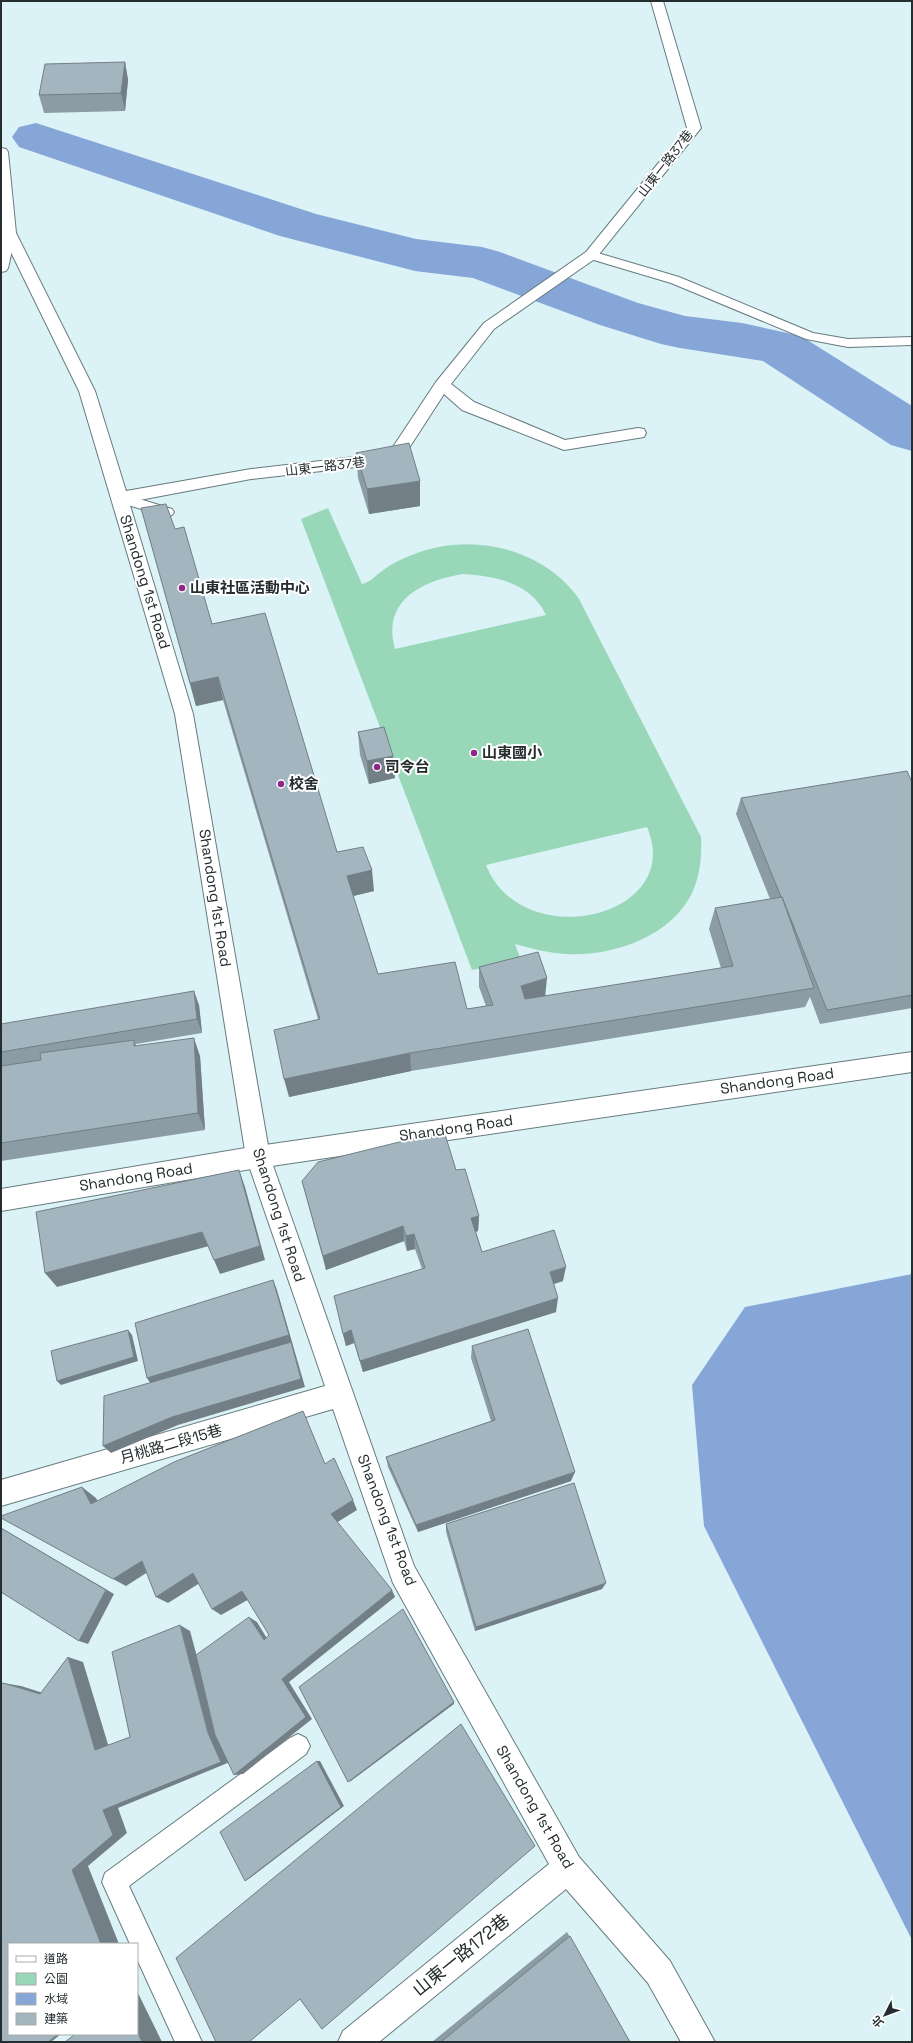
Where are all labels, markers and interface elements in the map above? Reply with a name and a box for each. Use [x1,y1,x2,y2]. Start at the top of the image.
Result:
street label: 山東一路37巷 [634,126,697,200]
street label: 山東一路37巷 [284,453,366,480]
street label: Shandong 1st Road [116,512,175,651]
place label: 山東社區活動中心 [190,578,310,597]
marker: 山東社區活動中心 [177,583,187,593]
place label: 山東國小 [482,743,543,762]
marker: 山東國小 [469,748,479,758]
place label: 司令台 [385,757,430,776]
marker: 司令台 [372,762,382,772]
place label: 校舍 [289,774,319,793]
marker: 校舍 [276,779,286,789]
street label: Shandong 1st Road [195,828,236,968]
street label: Shandong Road [719,1063,835,1098]
street label: Shandong Road [398,1110,514,1145]
street label: Shandong 1st Road [249,1146,310,1284]
street label: Shandong Road [78,1158,194,1195]
street label: 月桃路二段15巷 [118,1420,224,1467]
street label: Shandong 1st Road [354,1451,421,1588]
street label: Shandong 1st Road [492,1742,579,1872]
street label: 山東一路172巷 [407,1908,514,2001]
legend [8,1943,138,2035]
text: 道路 [44,1951,68,1967]
text: 公園 [44,1971,68,1987]
text: 水域 [44,1991,68,2007]
north arrow [865,1995,905,2035]
text: 建築 [44,2011,68,2027]
text: 北 [869,2013,886,2030]

